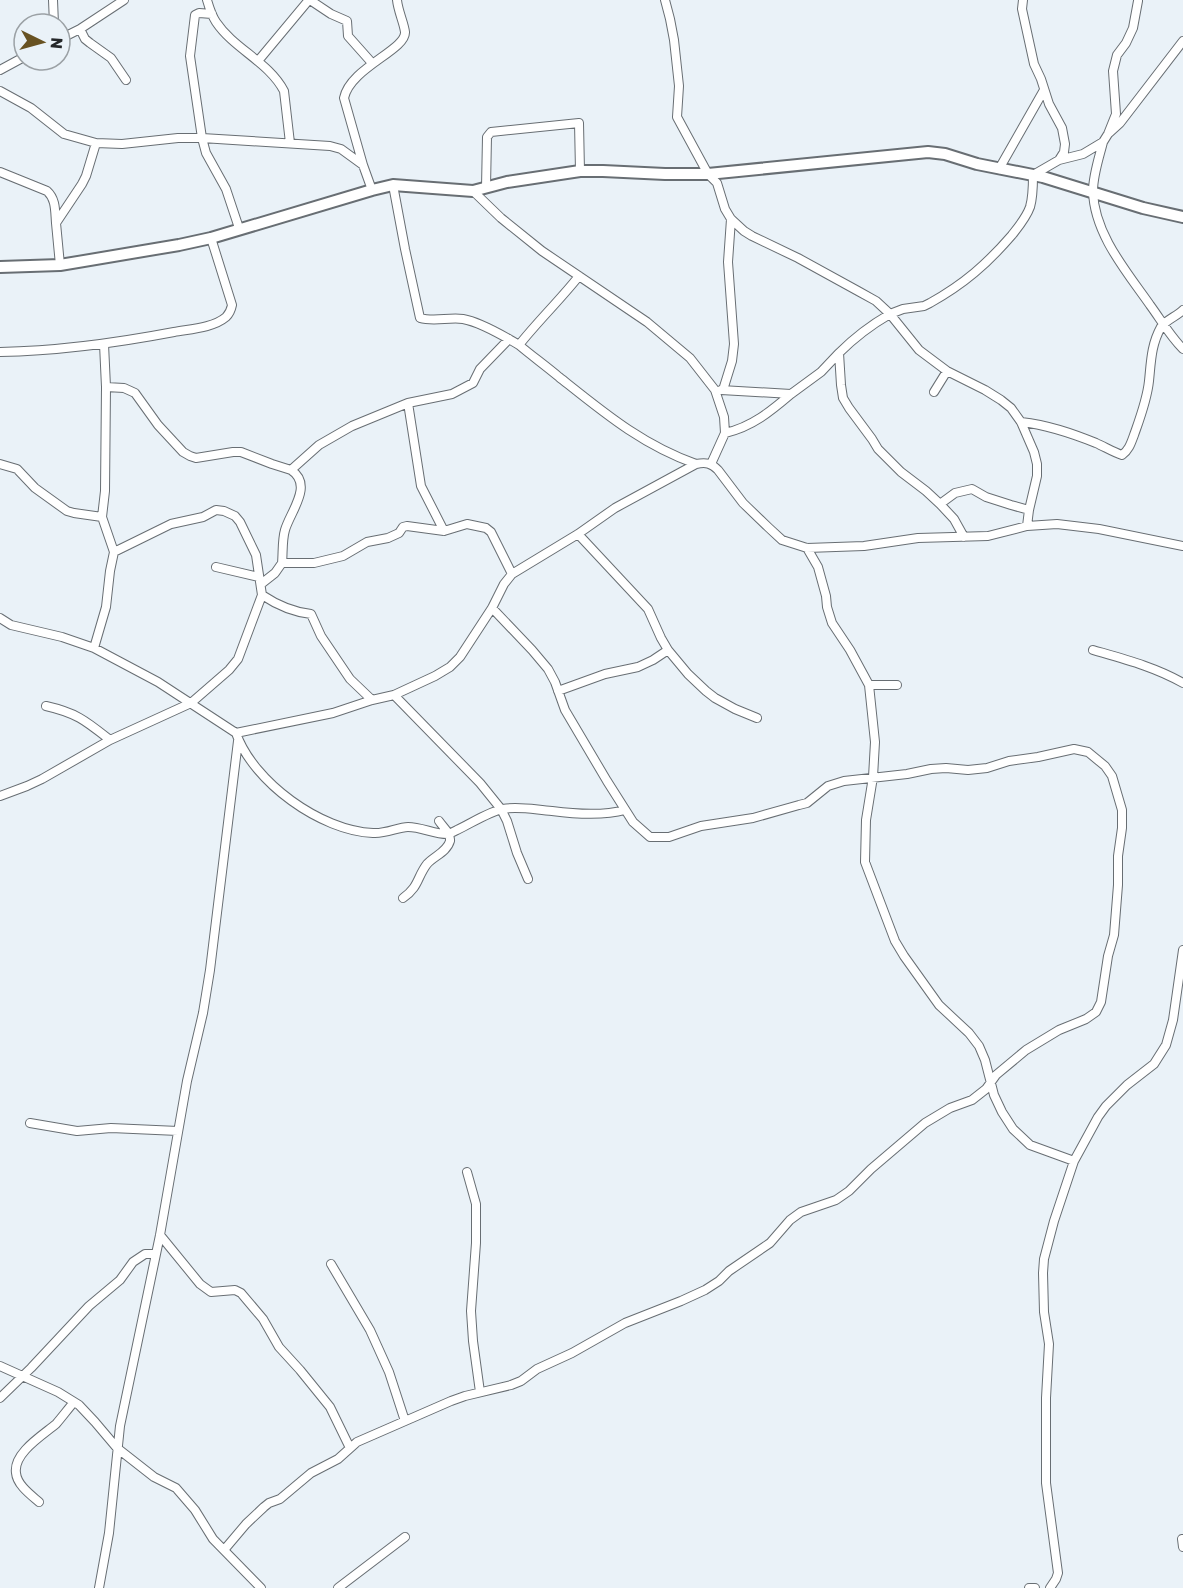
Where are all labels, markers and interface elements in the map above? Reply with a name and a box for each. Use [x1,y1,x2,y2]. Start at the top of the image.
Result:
north arrow [12,12,72,72]
text: N [46,37,66,50]

